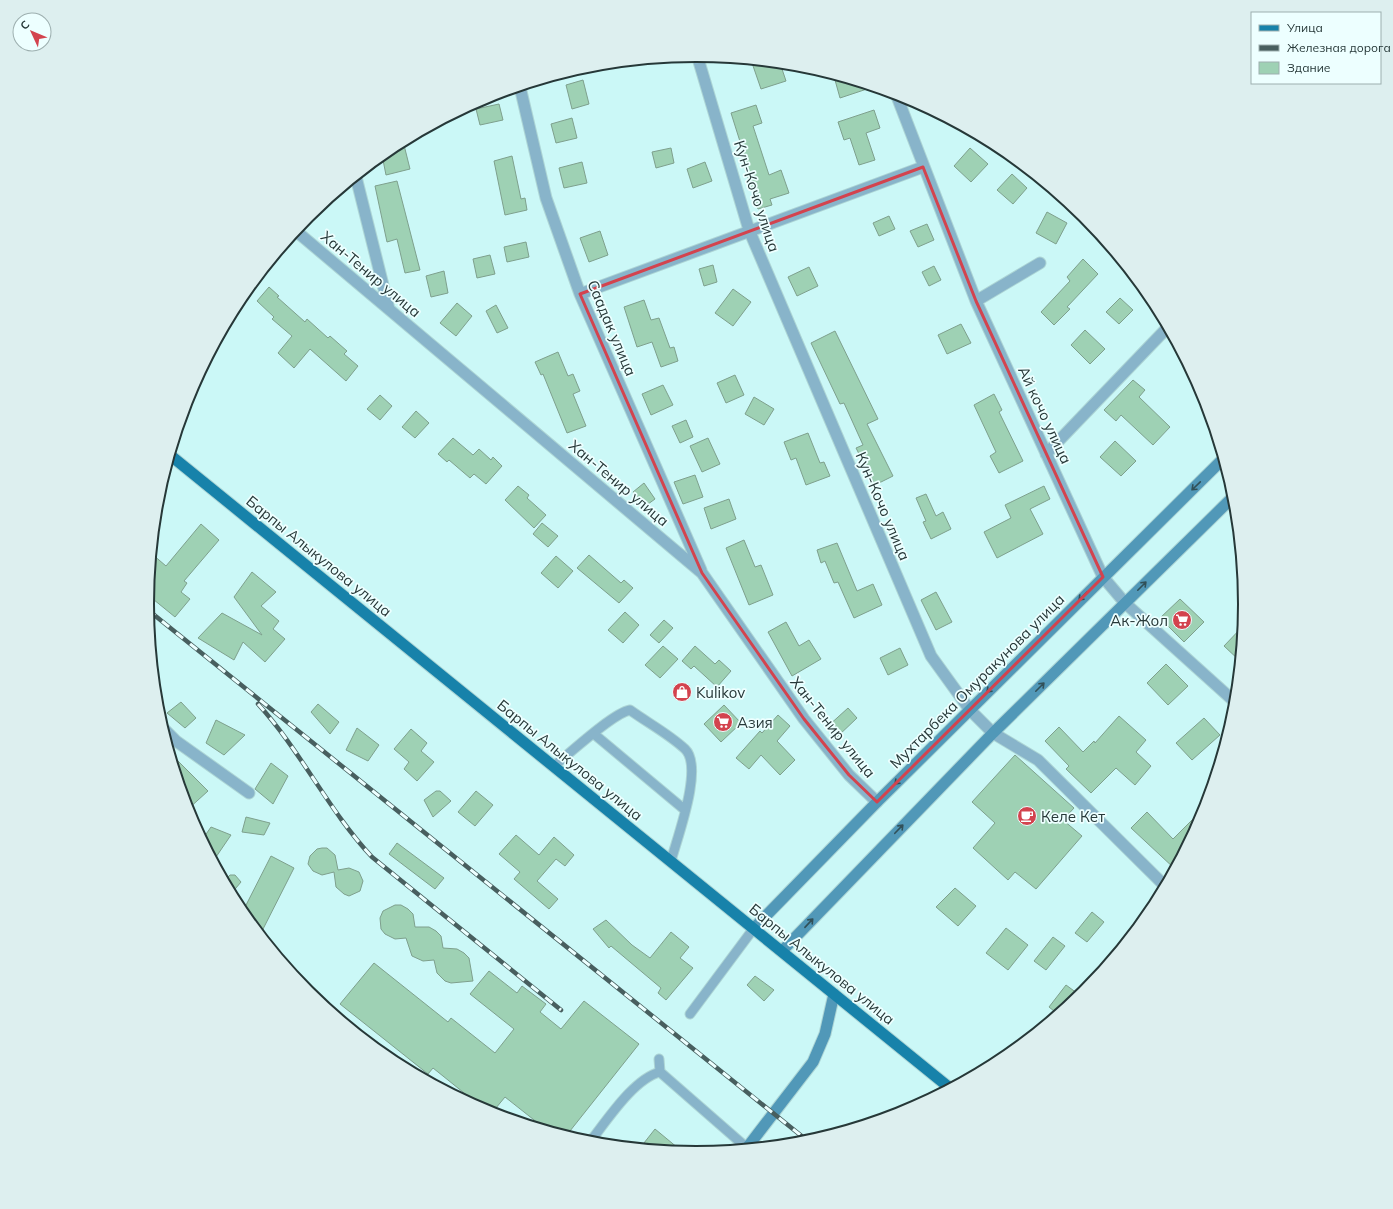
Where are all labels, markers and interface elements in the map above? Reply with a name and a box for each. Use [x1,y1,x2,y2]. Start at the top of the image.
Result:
north arrow [12,12,52,52]
legend [1251,12,1381,84]
text: С [17,17,33,33]
text: Улица [1286,20,1323,35]
text: Железная дорога [1287,40,1391,55]
text: Здание [1287,60,1331,75]
street label: Кун-Кочо улица [730,138,784,254]
street label: Хан-Тенир улица [317,227,425,321]
street label: Саадак улица [583,277,641,379]
street label: Ай кочо улица [1014,363,1076,467]
street label: Хан-Тенир улица [565,436,673,530]
street label: Кун-Кочо улица [852,449,914,563]
one-way arrow [1191,481,1201,491]
street label: Барпы Алыкулова улица [242,491,396,621]
one-way arrow [1137,581,1147,591]
street label: Мухтарбека Омуракунова улица [886,590,1068,772]
one-way arrow [1078,592,1088,601]
supermarket icon: Ак-Жол [1171,609,1193,631]
place label: Ак-Жол [1110,611,1168,630]
street label: Хан-Тенир улица [786,673,880,781]
shop icon: Kulikov [671,681,693,703]
one-way arrow [1035,682,1045,692]
place label: Kulikov [696,683,745,702]
one-way arrow [986,683,996,693]
street label: Барпы Алыкулова улица [493,695,647,825]
supermarket icon: Азия [712,711,734,733]
place label: Азия [737,713,773,732]
one-way arrow [894,775,904,785]
cafe icon: Келе Кет [1016,805,1038,827]
place label: Келе Кет [1041,807,1105,826]
one-way arrow [894,824,904,834]
street label: Барпы Алыкулова улица [745,899,899,1029]
one-way arrow [804,918,813,928]

